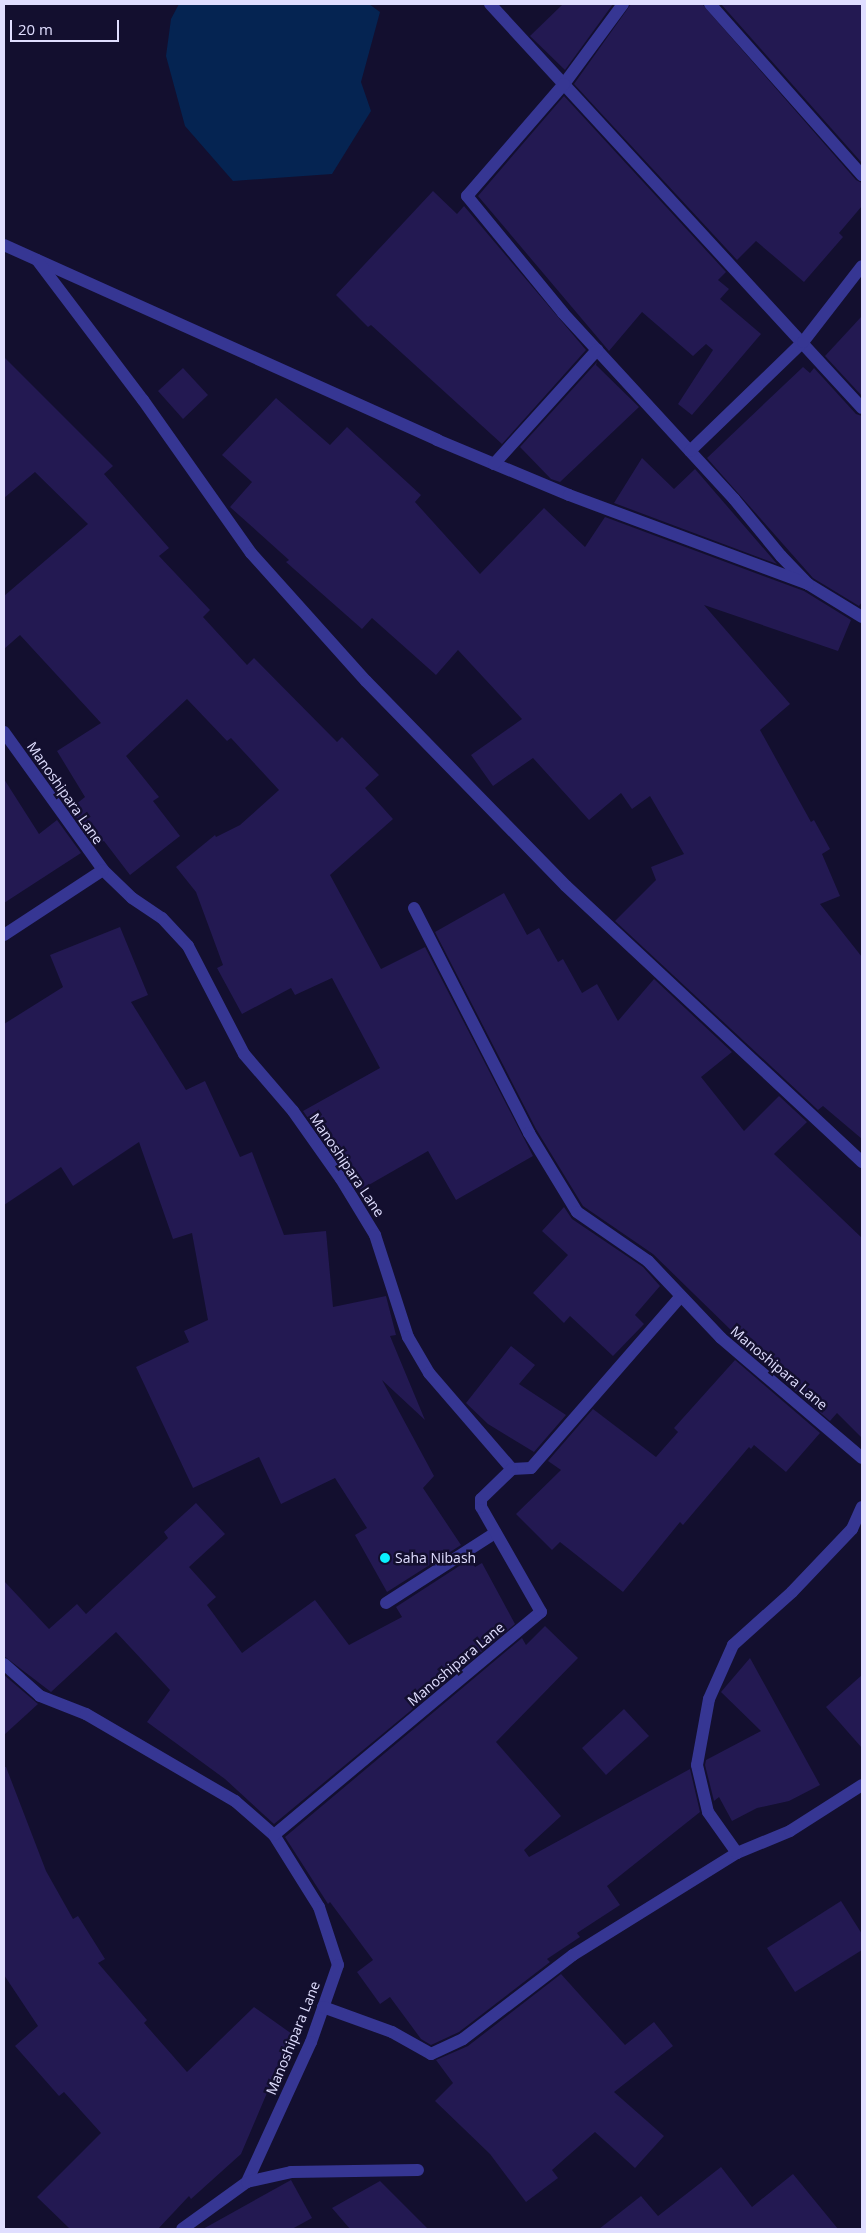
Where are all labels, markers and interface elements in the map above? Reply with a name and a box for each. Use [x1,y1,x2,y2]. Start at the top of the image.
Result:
scale bar [12,10,121,42]
text: 20 m [18,19,53,39]
street label: Manoshipara Lane [23,739,107,847]
street label: Manoshipara Lane [306,1110,388,1220]
street label: Manoshipara Lane [727,1323,831,1413]
place label: Saha Nibash [395,1550,476,1566]
marker: Saha Nibash [379,1552,391,1564]
street label: Manoshipara Lane [404,1619,508,1709]
street label: Manoshipara Lane [263,1979,323,2097]

